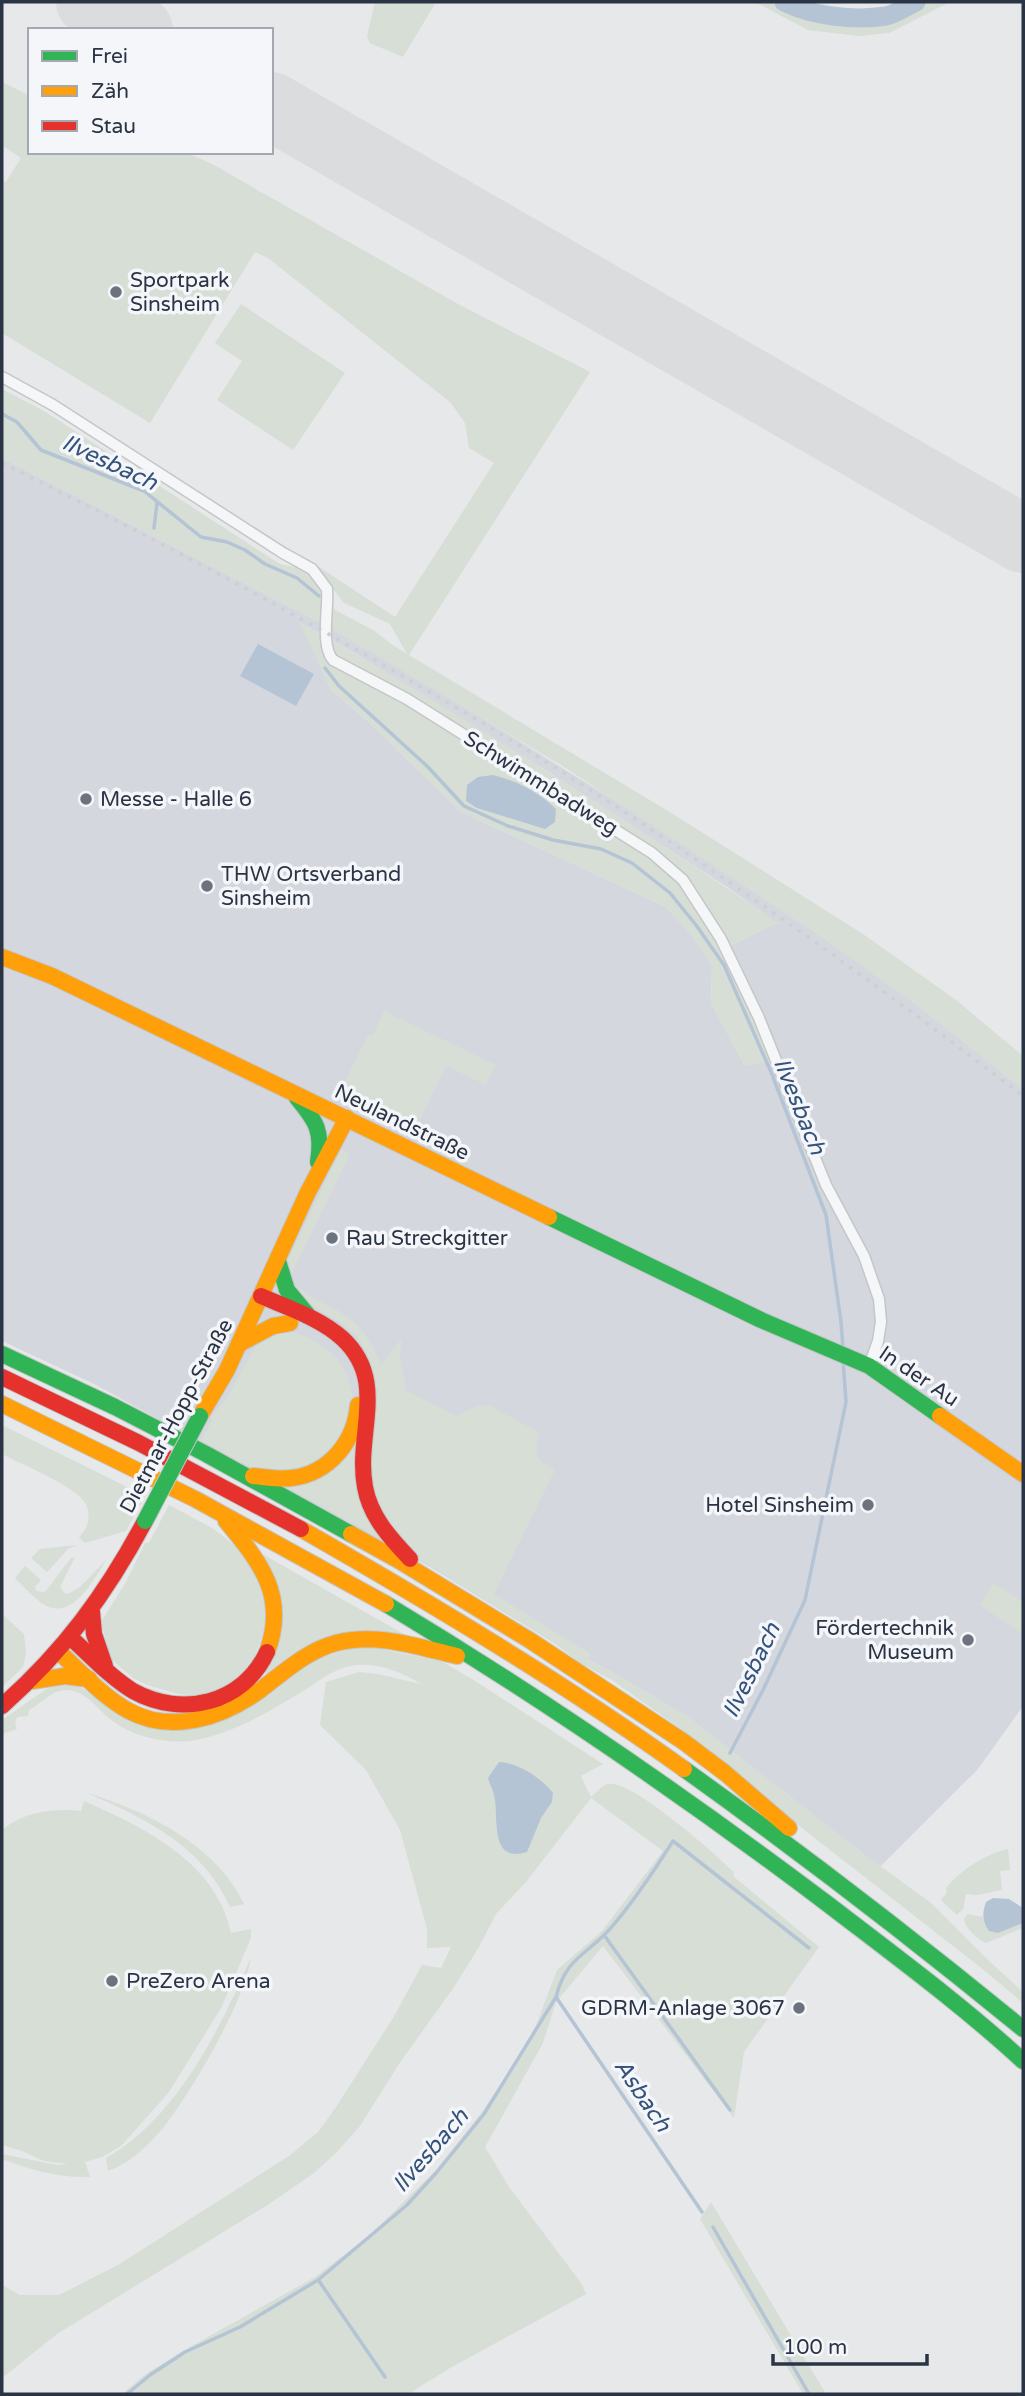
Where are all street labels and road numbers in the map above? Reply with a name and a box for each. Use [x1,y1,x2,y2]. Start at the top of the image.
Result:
street label: Schwimmbadweg [459,726,622,841]
street label: Neulandstraße [330,1079,473,1166]
street label: Dietmar-Hopp-Straße [115,1315,238,1518]
street label: In der Au [874,1341,963,1412]

